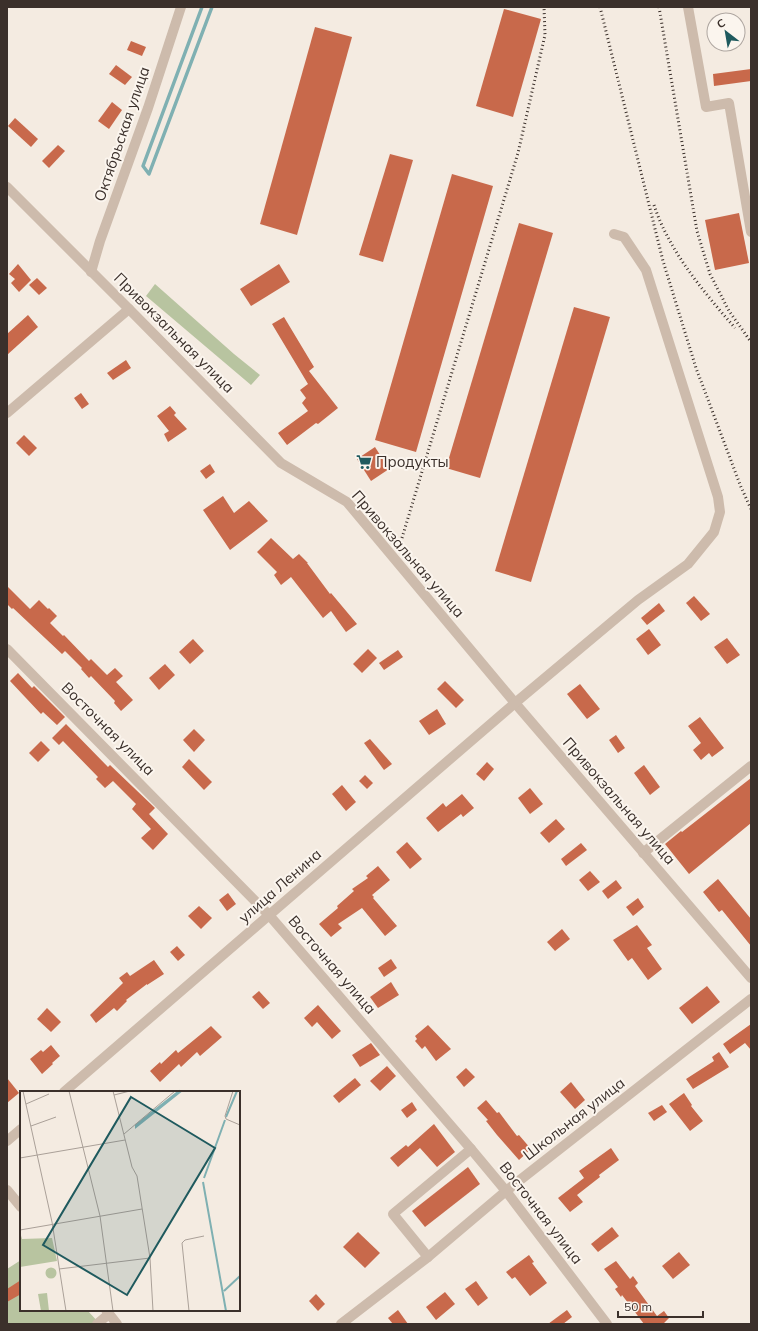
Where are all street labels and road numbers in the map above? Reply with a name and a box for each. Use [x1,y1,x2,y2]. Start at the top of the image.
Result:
street label: Октябрьская улица [90,64,154,204]
street label: Привокзальная улица [110,268,239,397]
street label: Привокзальная улица [348,486,469,621]
street label: Восточная улица [58,678,159,779]
street label: Привокзальная улица [559,733,680,868]
street label: улица Ленина [234,845,325,927]
street label: Восточная улица [284,911,380,1018]
street label: Школьная улица [519,1073,628,1164]
street label: Восточная улица [496,1158,587,1268]

